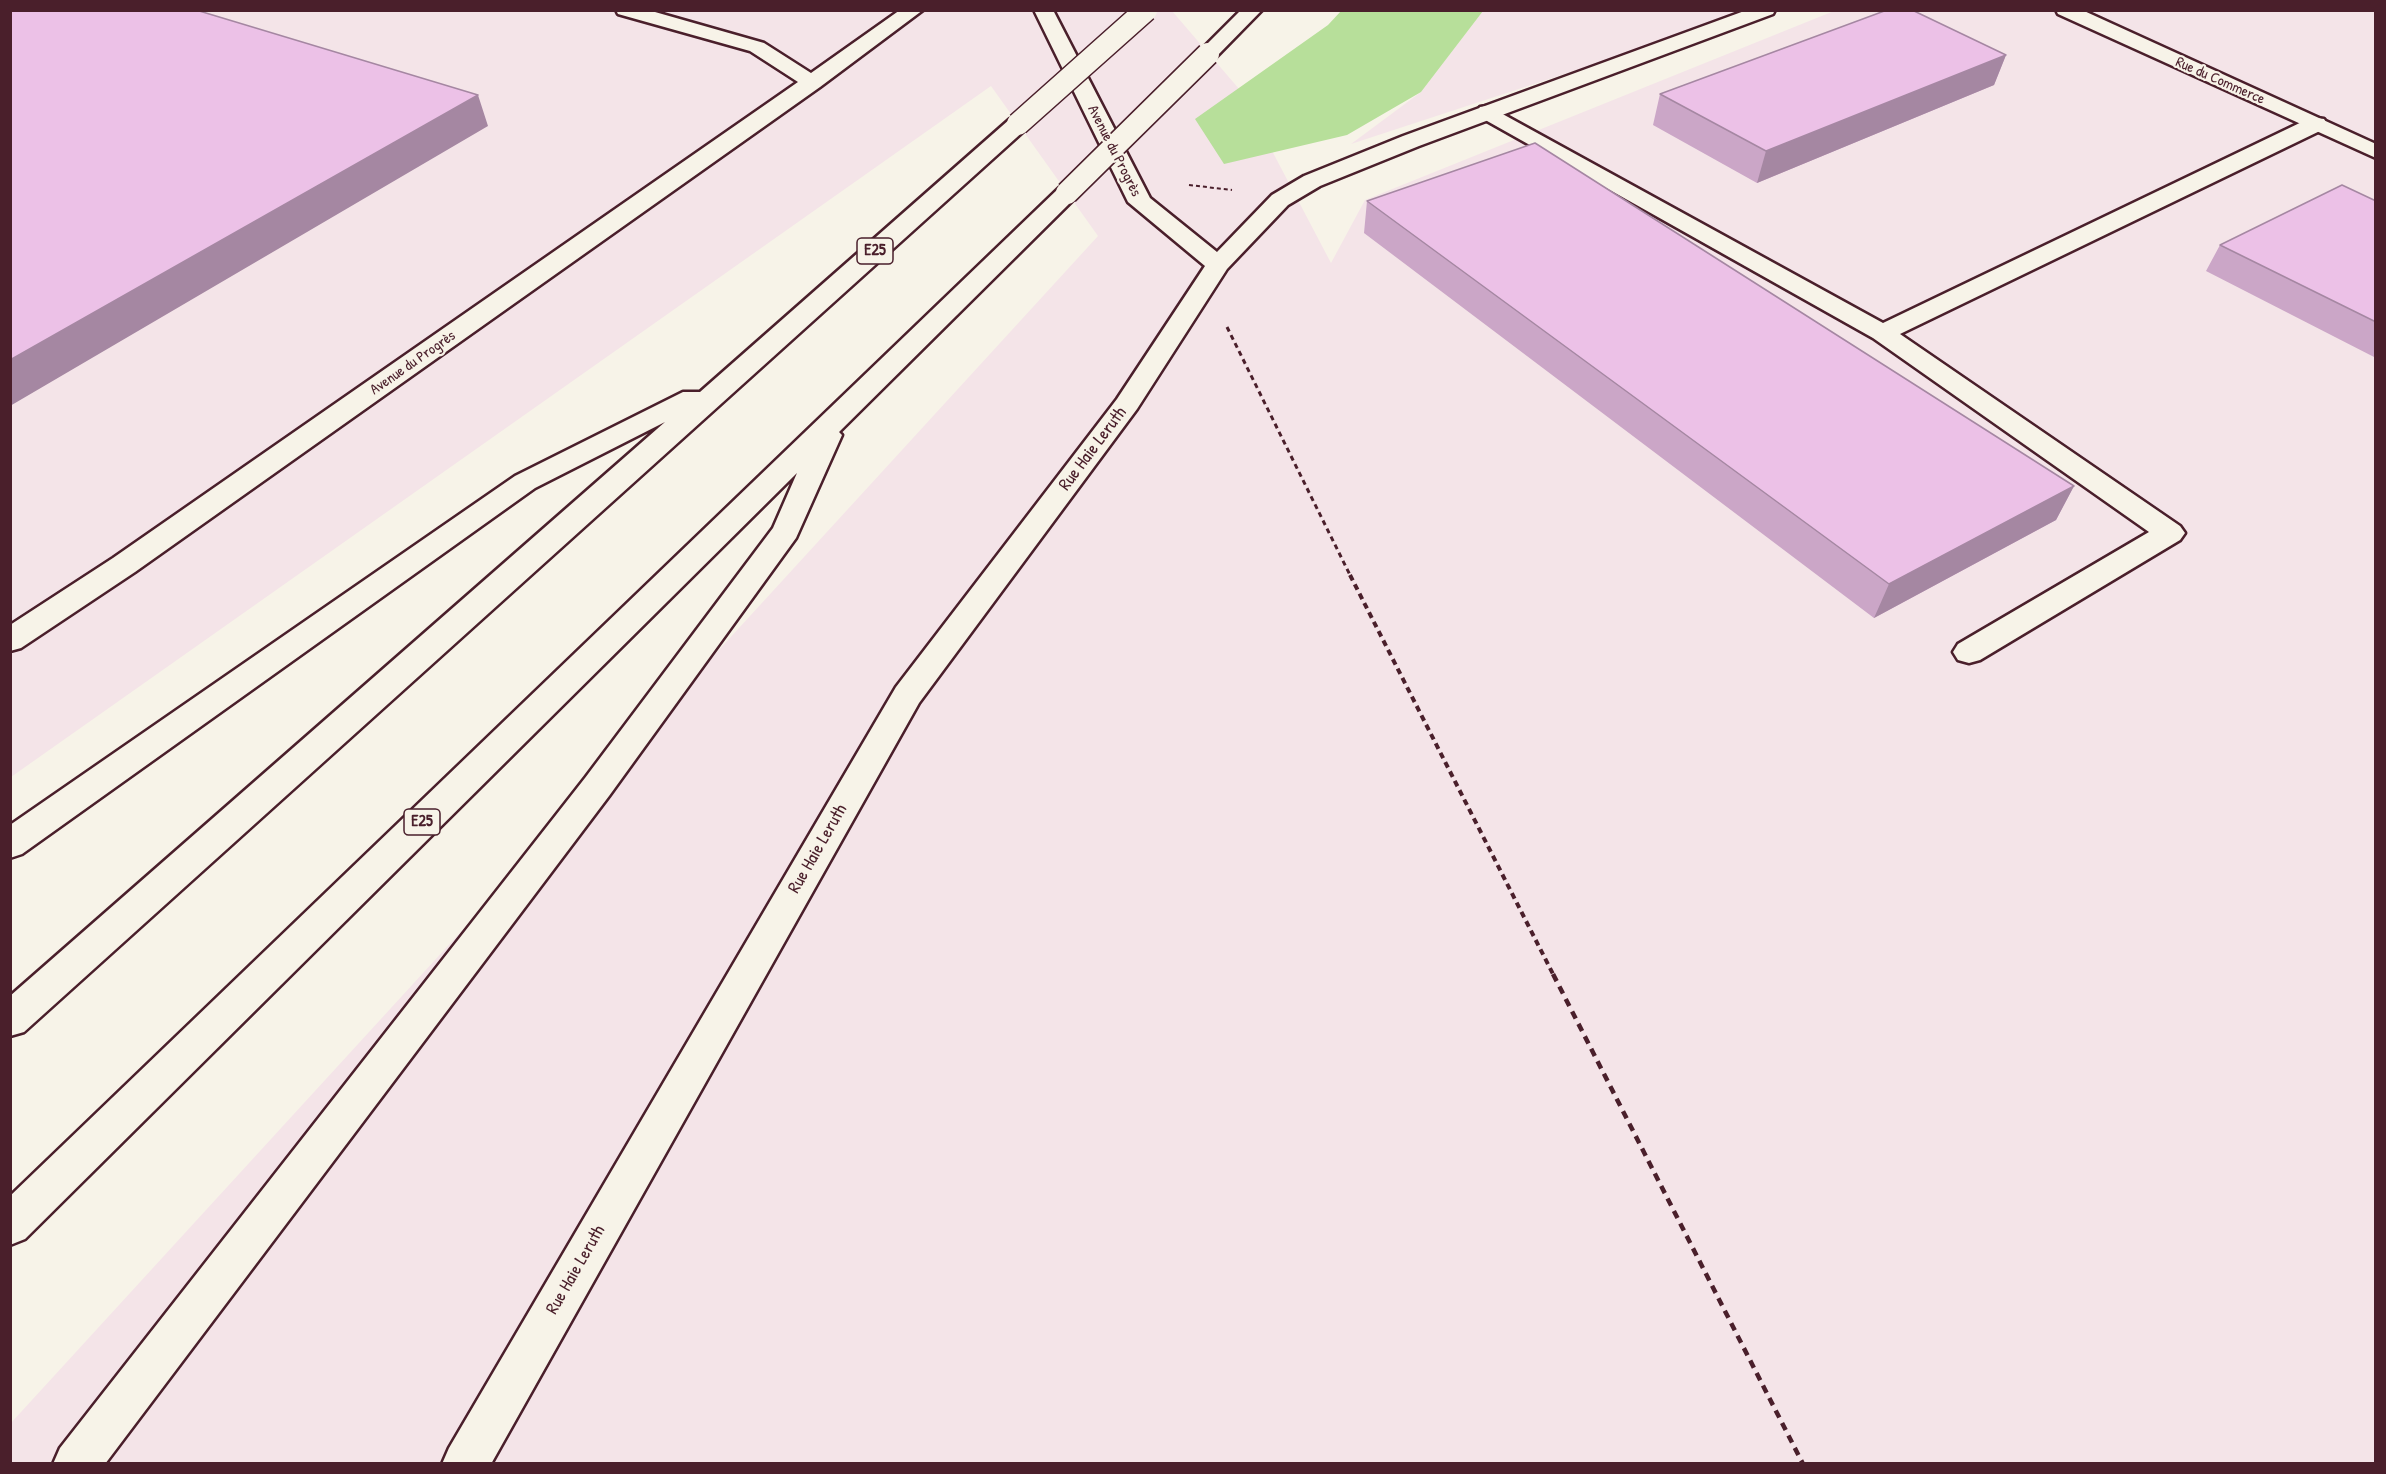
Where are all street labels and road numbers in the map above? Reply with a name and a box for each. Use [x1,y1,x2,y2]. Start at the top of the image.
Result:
street label: Rue du Commerce [2173,53,2267,109]
street label: Avenue du Progrès [1083,102,1145,200]
road number: E25 [857,238,893,264]
street label: Avenue du Progrès [367,327,459,399]
street label: Rue Haie Leruth [1055,403,1131,495]
street label: Rue Haie Leruth [784,801,852,897]
road number: E25 [404,809,440,835]
street label: Rue Haie Leruth [542,1222,610,1318]

